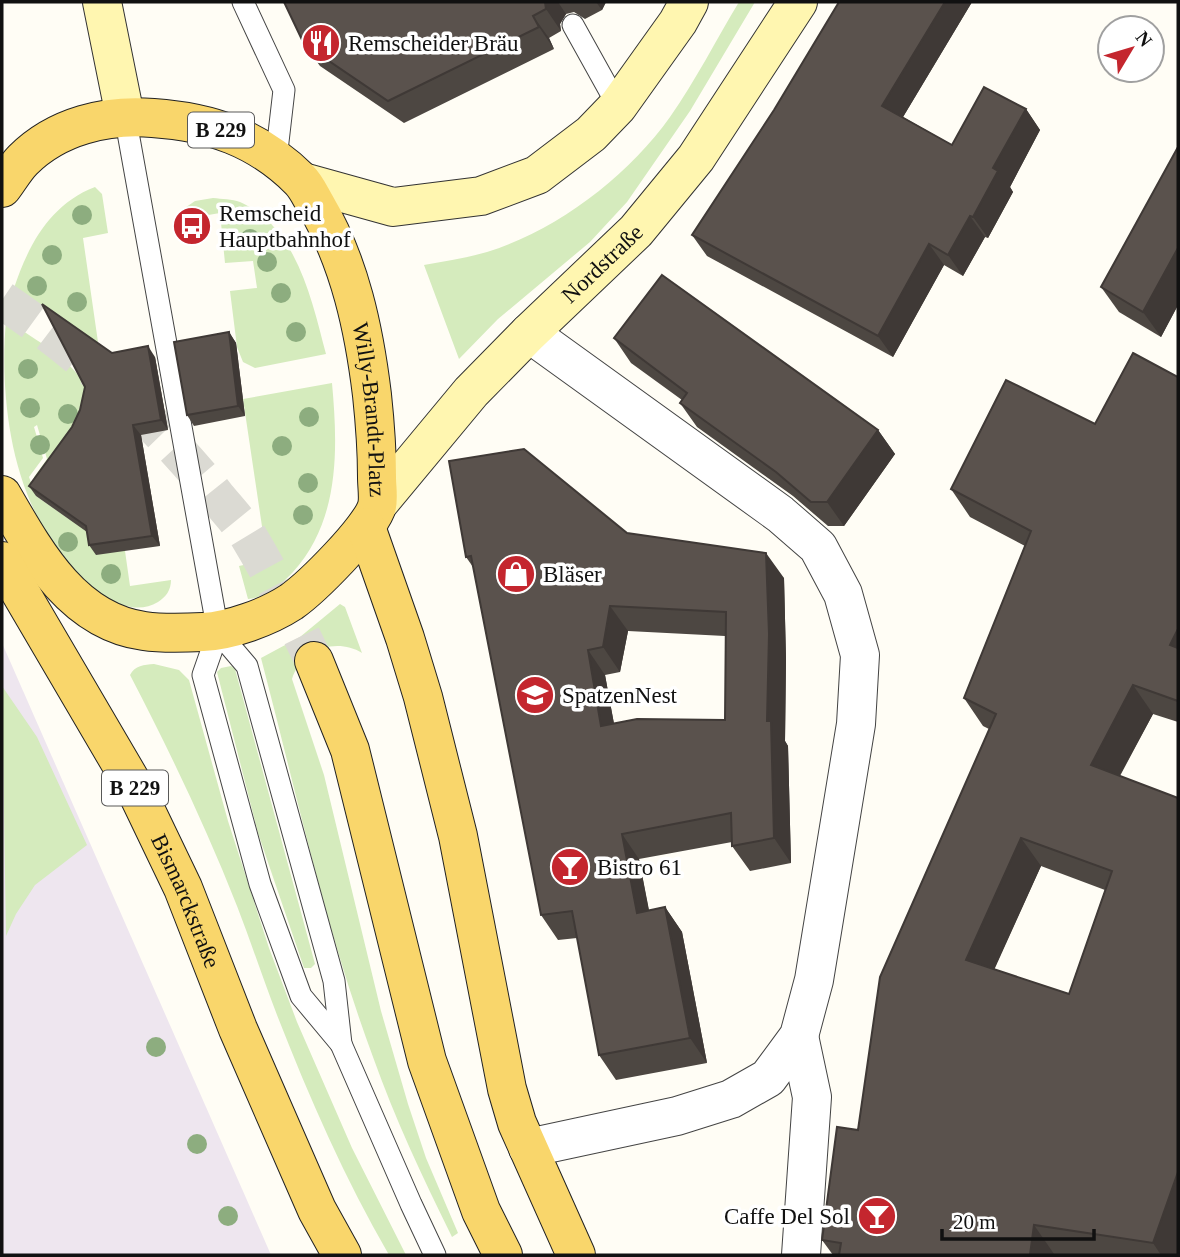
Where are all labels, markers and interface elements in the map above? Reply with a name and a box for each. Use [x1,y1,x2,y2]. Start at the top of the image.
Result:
north arrow [1096,14,1166,84]
restaurant icon: Remscheider Bräu [300,22,342,64]
text: N [1132,27,1157,51]
place label: Remscheider Bräu [348,31,519,56]
road number: B 229 [188,113,254,148]
place label: Remscheid Hauptbahnhof [219,201,351,252]
bus stop icon: Remscheid Hauptbahnhof [171,205,213,247]
street label: Nordstraße [557,220,648,308]
street label: Willy-Brandt-Platz [347,320,390,498]
shop icon: Bläser [495,553,537,595]
place label: Bläser [543,562,602,587]
school or university icon: SpatzenNest [514,674,556,716]
place label: SpatzenNest [562,683,678,708]
road number: B 229 [102,770,168,806]
street label: Bismarckstraße [146,830,225,971]
bar icon: Bistro 61 [549,846,591,888]
place label: Bistro 61 [597,855,682,880]
bar icon: Caffe Del Sol [856,1195,898,1237]
scale bar [942,1198,1094,1242]
place label: Caffe Del Sol [724,1204,850,1229]
text: 20 m [953,1210,996,1234]

